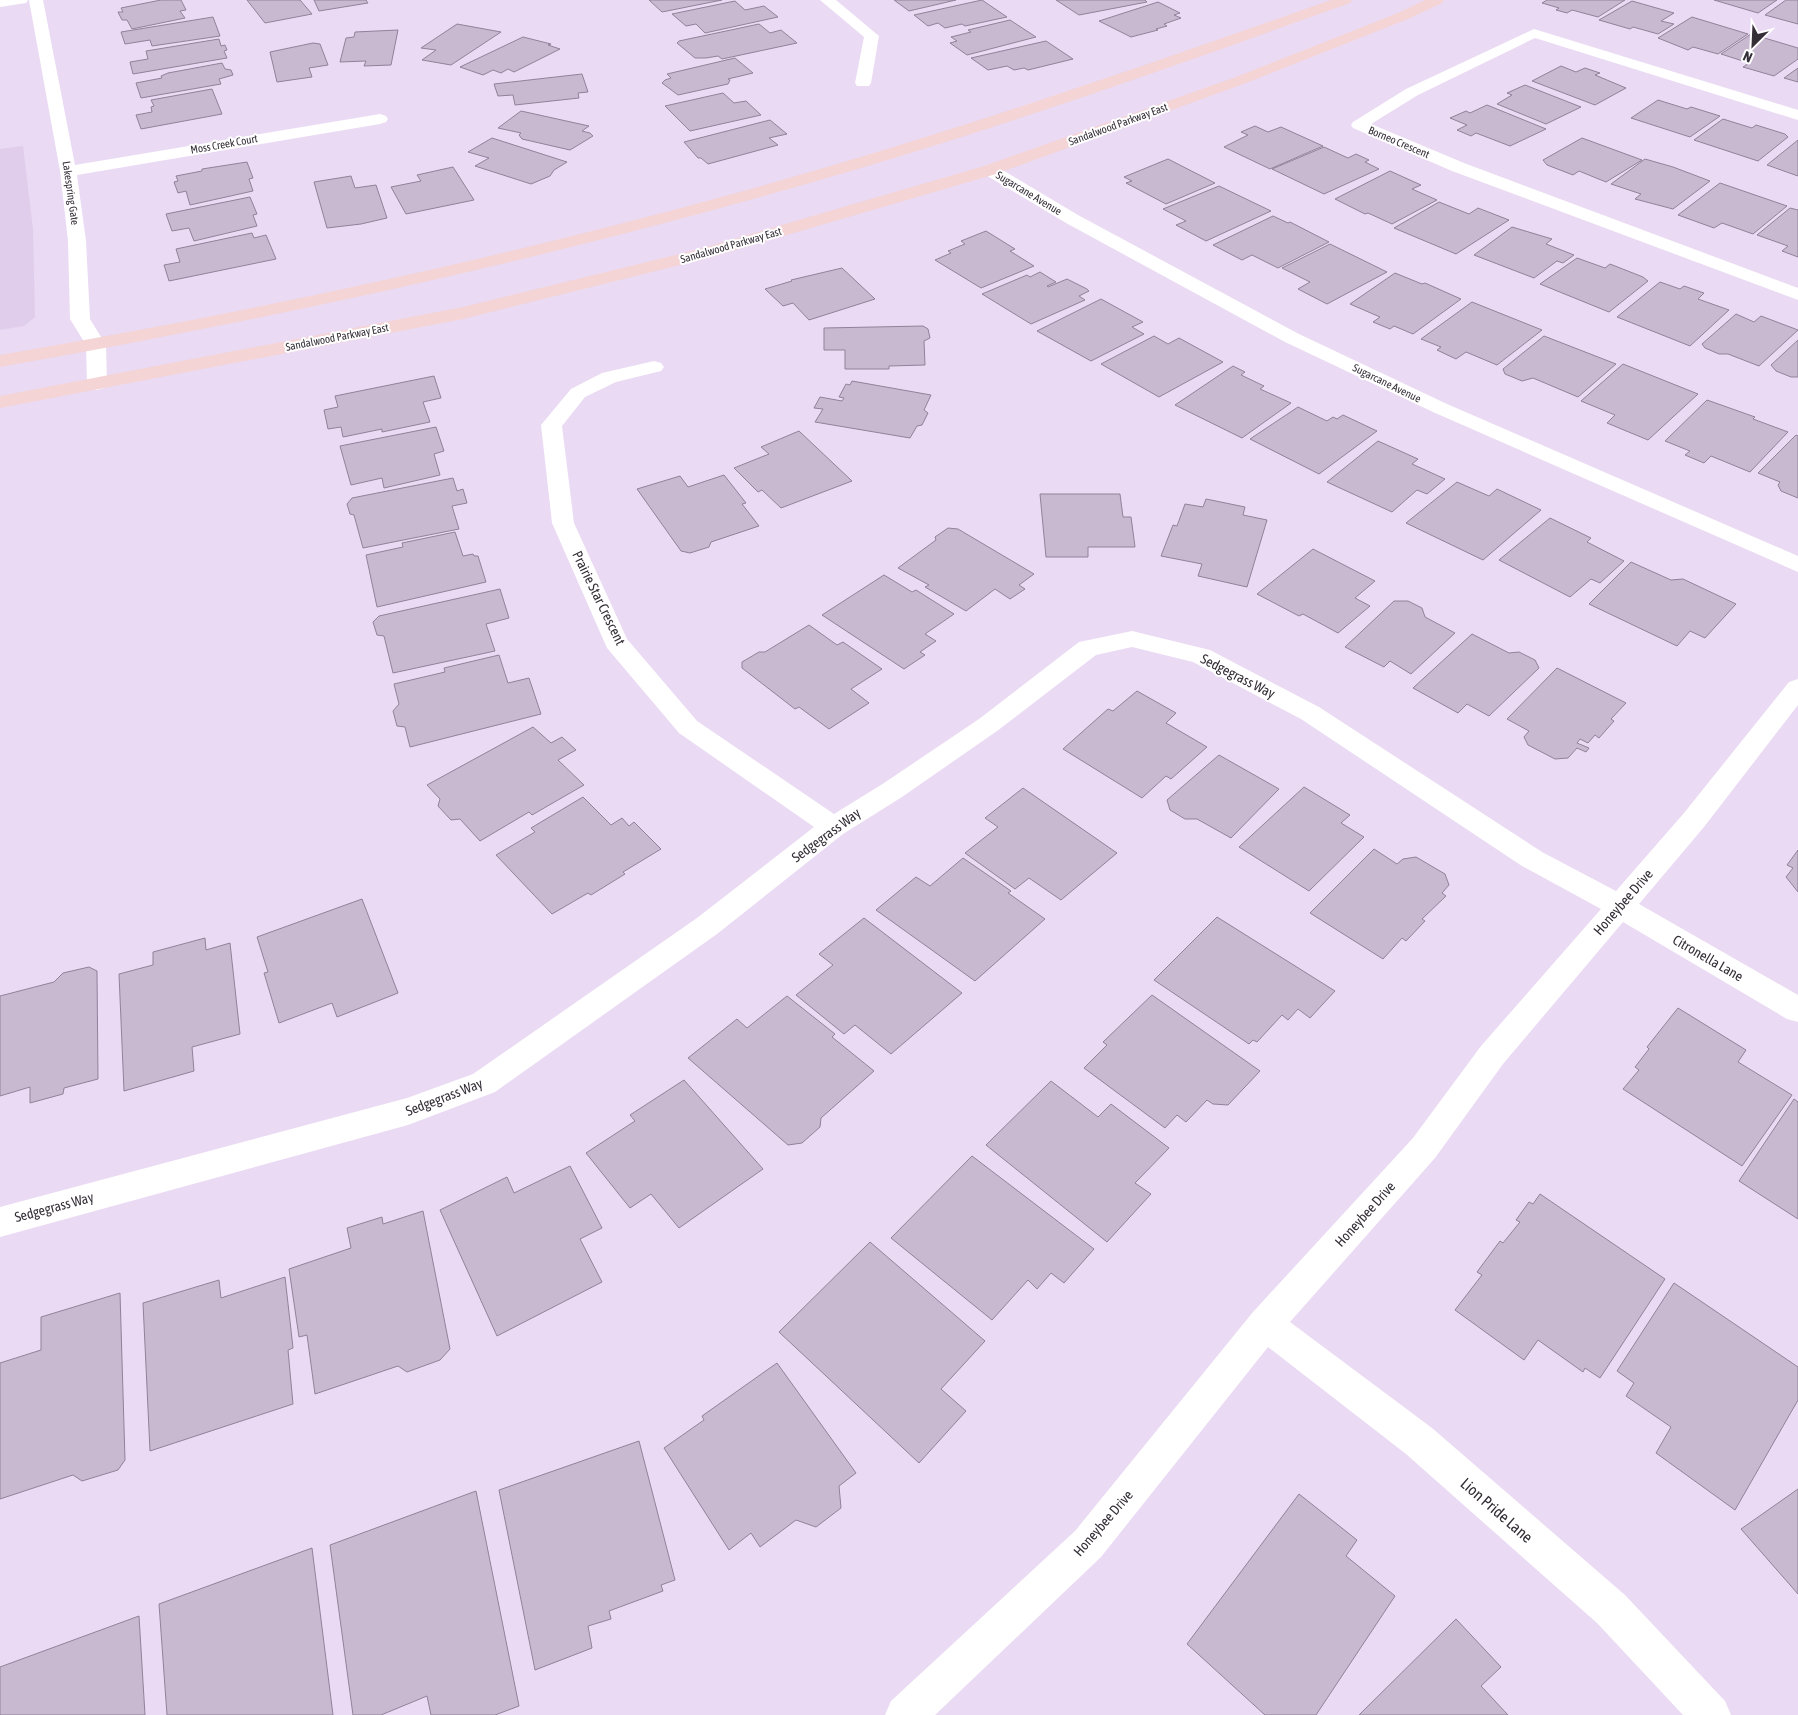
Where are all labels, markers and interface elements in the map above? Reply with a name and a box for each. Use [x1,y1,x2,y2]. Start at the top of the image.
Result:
north arrow [1728,20,1778,70]
text: N [1741,48,1755,66]
street label: Sandalwood Parkway East [1067,100,1169,148]
street label: Borneo Crescent [1367,124,1431,160]
street label: Moss Creek Court [189,132,259,156]
street label: Lakespring Gate [61,160,81,226]
street label: Sugarcane Avenue [994,169,1064,217]
street label: Sandalwood Parkway East [679,225,783,265]
street label: Sandalwood Parkway East [285,321,389,353]
street label: Sugarcane Avenue [1351,361,1423,405]
street label: Prairie Star Crescent [569,548,629,648]
street label: Sedgegrass Way [1198,650,1278,702]
street label: Sedgegrass Way [788,805,864,865]
street label: Honeybee Drive [1590,866,1656,938]
street label: Citronella Lane [1670,931,1746,985]
street label: Sedgegrass Way [403,1075,485,1119]
street label: Honeybee Drive [1332,1178,1398,1250]
street label: Sedgegrass Way [13,1189,95,1225]
street label: Lion Pride Lane [1457,1474,1537,1546]
street label: Honeybee Drive [1070,1487,1136,1559]

